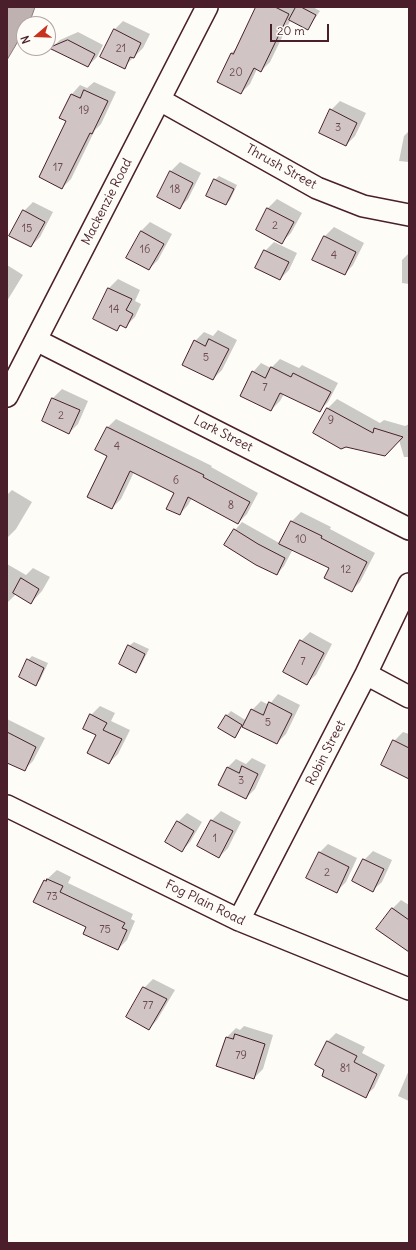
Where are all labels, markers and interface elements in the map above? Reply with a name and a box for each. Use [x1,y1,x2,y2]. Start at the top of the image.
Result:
north arrow [16,16,56,56]
scale bar [272,16,331,42]
text: 20 m [277,23,305,38]
text: N [18,34,33,45]
house number: 21 [116,42,126,56]
house number: 20 [229,66,243,80]
house number: 19 [79,104,89,118]
house number: 3 [335,121,341,135]
street label: Thrush Street [243,141,319,193]
street label: Mackenzie Road [78,156,136,248]
house number: 17 [53,161,63,175]
house number: 18 [170,183,180,197]
house number: 2 [272,219,278,233]
house number: 15 [22,222,32,236]
house number: 16 [140,243,150,257]
house number: 4 [331,249,337,263]
house number: 14 [109,303,119,317]
house number: 5 [203,351,209,365]
house number: 7 [262,381,268,395]
house number: 2 [58,409,64,423]
street label: Lark Street [191,412,255,456]
house number: 9 [328,414,334,428]
house number: 4 [114,440,120,454]
house number: 6 [173,474,179,488]
house number: 8 [228,499,234,513]
house number: 10 [295,533,307,547]
house number: 12 [341,563,351,577]
house number: 7 [300,655,306,669]
house number: 5 [265,716,271,730]
street label: Robin Street [303,718,349,788]
house number: 3 [238,774,244,788]
house number: 1 [213,832,217,846]
house number: 2 [324,866,330,880]
street label: Fog Plain Road [163,877,247,929]
house number: 73 [46,890,58,904]
house number: 75 [99,923,111,937]
house number: 77 [143,999,153,1013]
house number: 79 [235,1049,247,1063]
house number: 81 [340,1062,350,1076]

